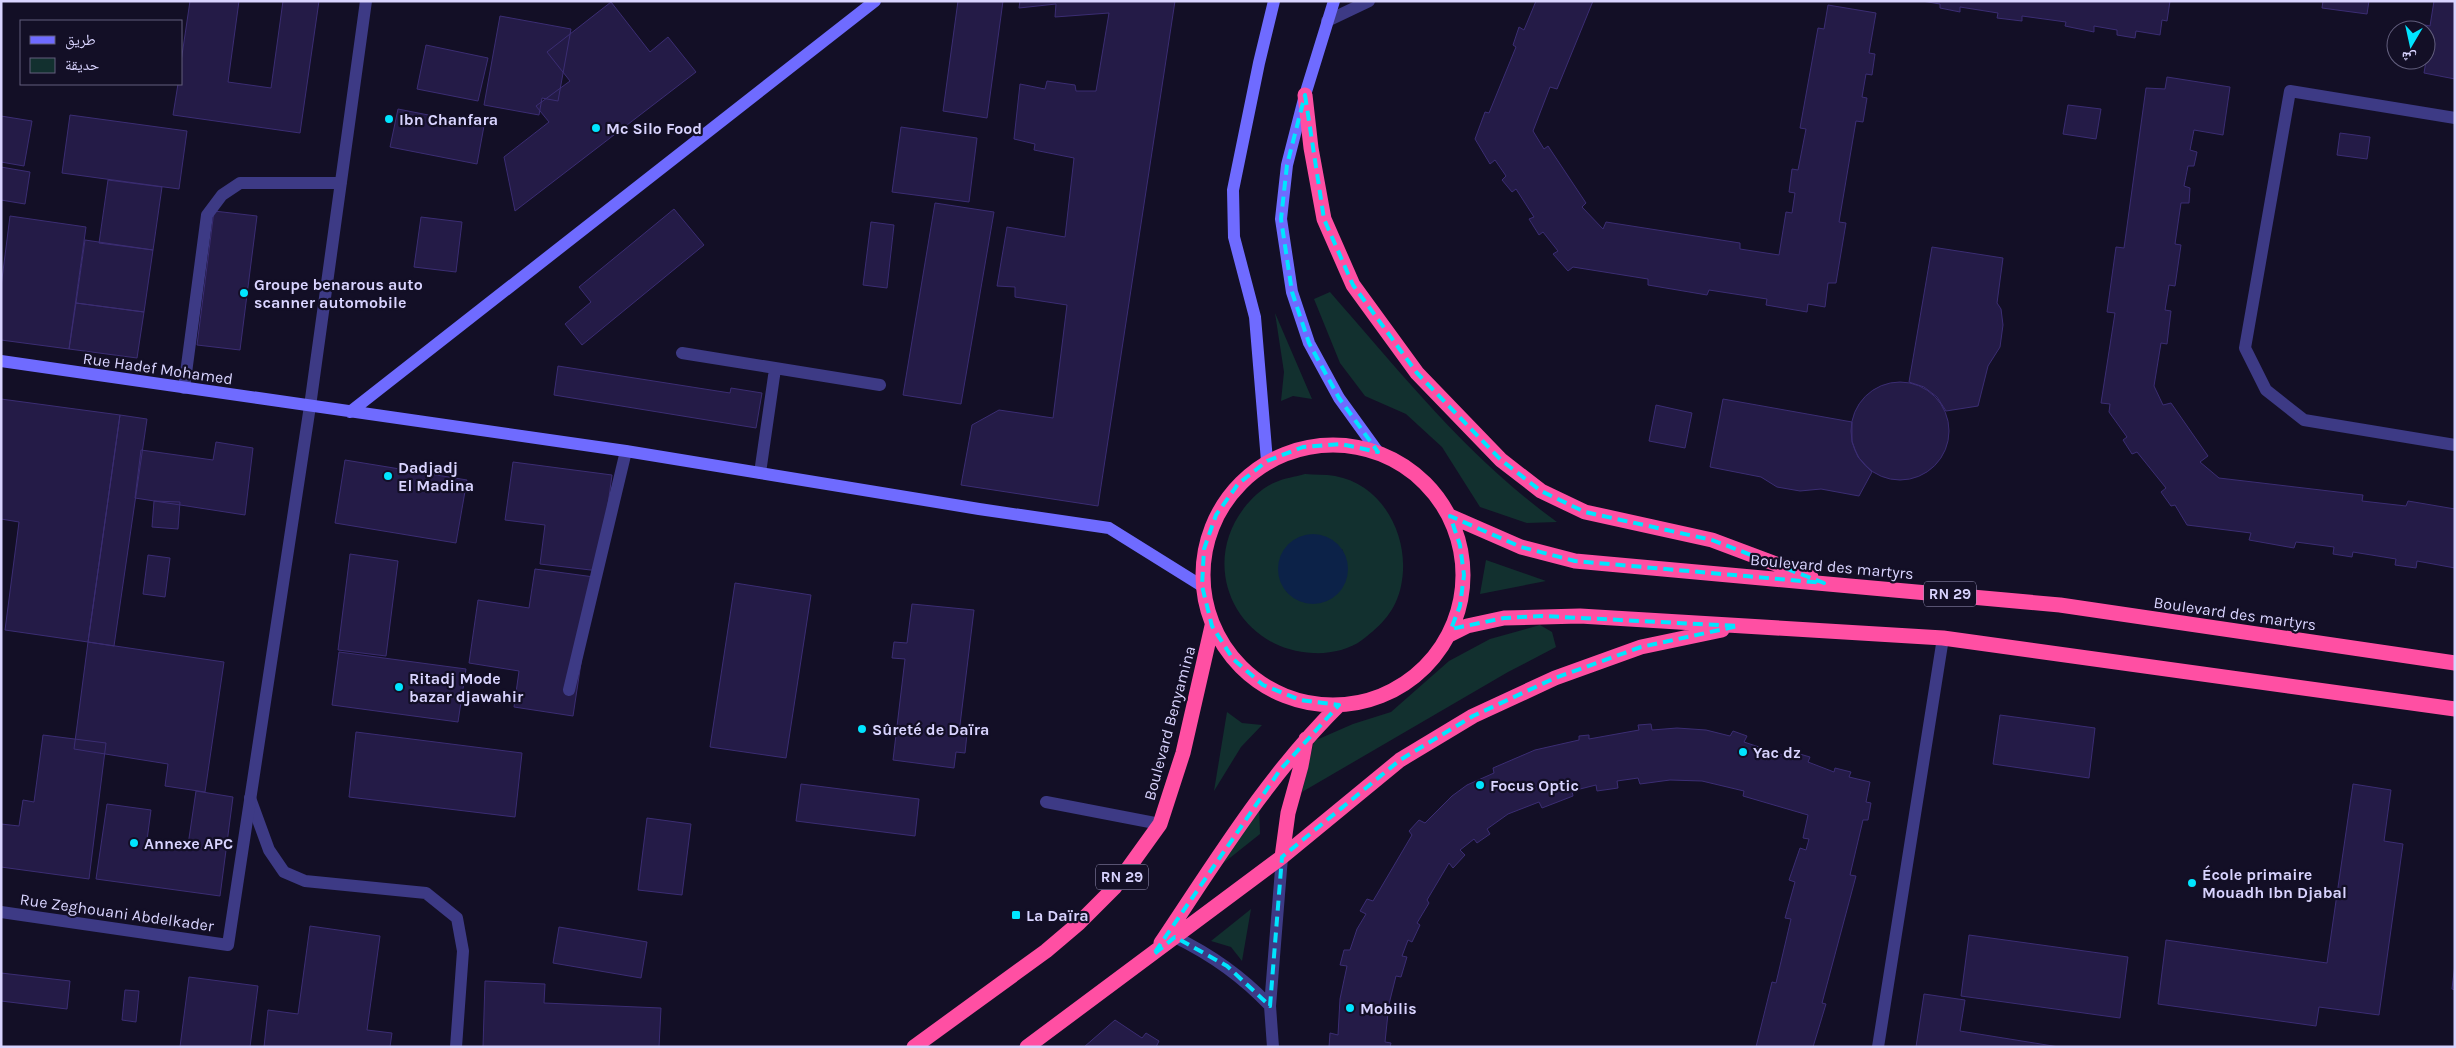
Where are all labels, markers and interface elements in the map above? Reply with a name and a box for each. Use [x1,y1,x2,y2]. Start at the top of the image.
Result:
legend [20,20,182,85]
north arrow [2386,20,2436,70]
text: طريق [65,31,96,50]
text: ش [2400,48,2418,67]
text: حديقة [65,56,100,74]
place label: Ibn Chanfara [399,110,498,129]
marker: Ibn Chanfara [383,113,395,125]
place label: Mc Silo Food [606,119,702,138]
marker: Mc Silo Food [590,122,602,134]
place label: Groupe benarous auto scanner automobile [254,275,423,312]
marker: Groupe benarous auto scanner automobile [238,287,250,299]
street label: Rue Hadef Mohamed [82,349,234,388]
place label: Dadjadj El Madina [398,458,474,495]
marker: Dadjadj El Madina [382,470,394,482]
street label: Boulevard des martyrs [1749,550,1915,583]
road number: RN 29 [1924,582,1976,606]
street label: Boulevard des martyrs [2152,593,2318,634]
street label: Boulevard Benyamina [1140,644,1199,803]
place label: Ritadj Mode bazar djawahir [409,669,524,706]
marker: Ritadj Mode bazar djawahir [393,681,405,693]
place label: Sûreté de Daïra [872,720,989,739]
marker: Sûreté de Daïra [856,723,868,735]
place label: Yac dz [1753,743,1801,762]
marker: Yac dz [1737,746,1749,758]
place label: Focus Optic [1490,776,1579,795]
marker: Focus Optic [1474,779,1486,791]
place label: Annexe APC [144,834,233,853]
marker: Annexe APC [128,837,140,849]
road number: RN 29 [1096,864,1148,890]
place label: École primaire Mouadh Ibn Djabal [2202,865,2347,902]
marker: École primaire Mouadh Ibn Djabal [2186,877,2198,889]
street label: Rue Zeghouani Abdelkader [19,889,215,936]
place label: La Daïra [1026,906,1089,925]
marker: La Daïra [1010,909,1022,921]
place label: Mobilis [1360,999,1417,1018]
marker: Mobilis [1344,1002,1356,1014]

